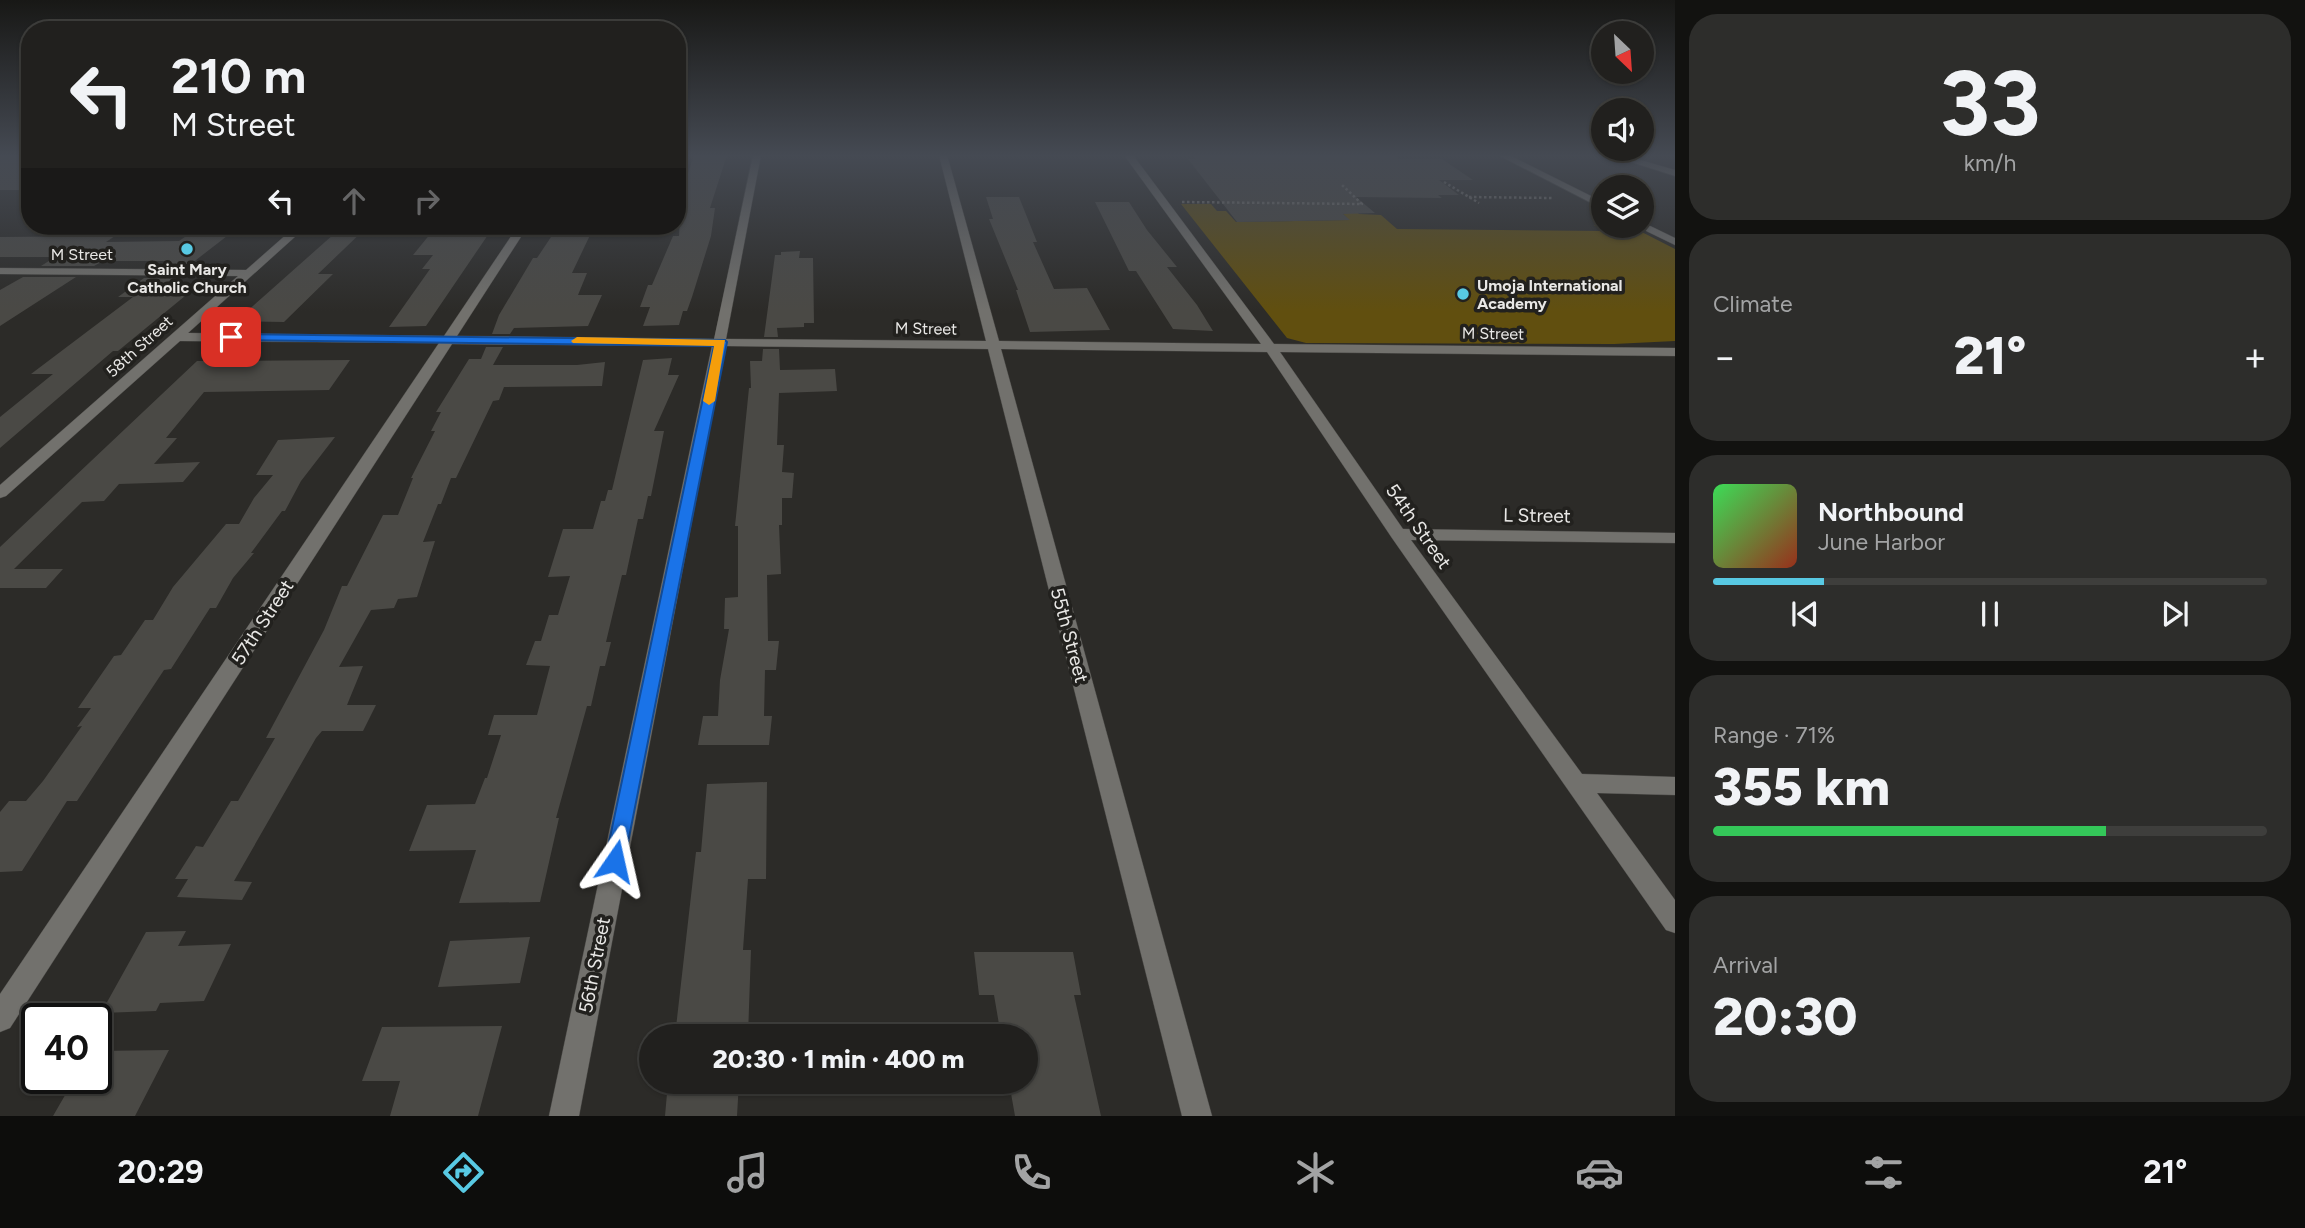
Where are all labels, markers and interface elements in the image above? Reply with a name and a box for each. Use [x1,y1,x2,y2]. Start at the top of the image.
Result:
north arrow [1591,21,1654,84]
map controls [1591,21,1654,238]
text: 210 m [171,46,306,105]
icon: left [56,49,147,140]
text: 33 [1939,49,2041,158]
button: sound [1591,98,1654,161]
text: M Street [171,106,296,144]
text: km/h [1964,149,2016,177]
button: layers [1591,175,1654,238]
icon: left [262,182,300,220]
icon: ahead [335,182,373,220]
icon: right [408,182,446,220]
marker: Saint Mary Catholic Church [179,241,195,257]
street label: M Street [51,245,113,264]
place label: Saint Mary Catholic Church [127,260,247,297]
place label: Umoja International Academy [1477,276,1623,313]
marker: Umoja International Academy [1455,286,1471,302]
text: Climate [1713,290,1792,318]
pin [201,307,261,367]
street label: 58th Street [102,312,176,381]
icon: arrive [212,318,250,356]
street label: M Street [895,318,957,339]
street label: M Street [1462,323,1524,344]
text: 21° [1954,325,2026,387]
text: − [1713,334,1737,380]
text: + [2243,334,2267,380]
street label: 54th Street [1381,479,1456,573]
text: Northbound [1818,496,1964,528]
street label: L Street [1503,503,1571,528]
text: June Harbor [1818,528,1945,556]
street label: 57th Street [226,575,298,669]
street label: 55th Street [1046,585,1093,685]
icon: previous [1786,595,1824,633]
icon: pause [1971,595,2009,633]
icon: next [2156,595,2194,633]
text: Range · 71% [1713,721,1835,749]
text: 355 km [1713,756,1890,818]
position arrow [578,824,652,898]
street label: 56th Street [574,915,615,1015]
text: Arrival [1713,951,1778,979]
text: 20:30 [1713,986,1857,1048]
speed limit sign: 40 [21,1003,112,1094]
text: 20:30 · 1 min · 400 m [713,1043,964,1075]
icon: directions [439,1148,488,1197]
icon: music [723,1148,772,1197]
icon: phone [1007,1148,1056,1197]
icon: climate [1291,1148,1340,1197]
icon: car [1575,1148,1624,1197]
icon: filters [1859,1148,1908,1197]
text: 20:29 [118,1153,204,1191]
text: 21° [2143,1153,2187,1191]

